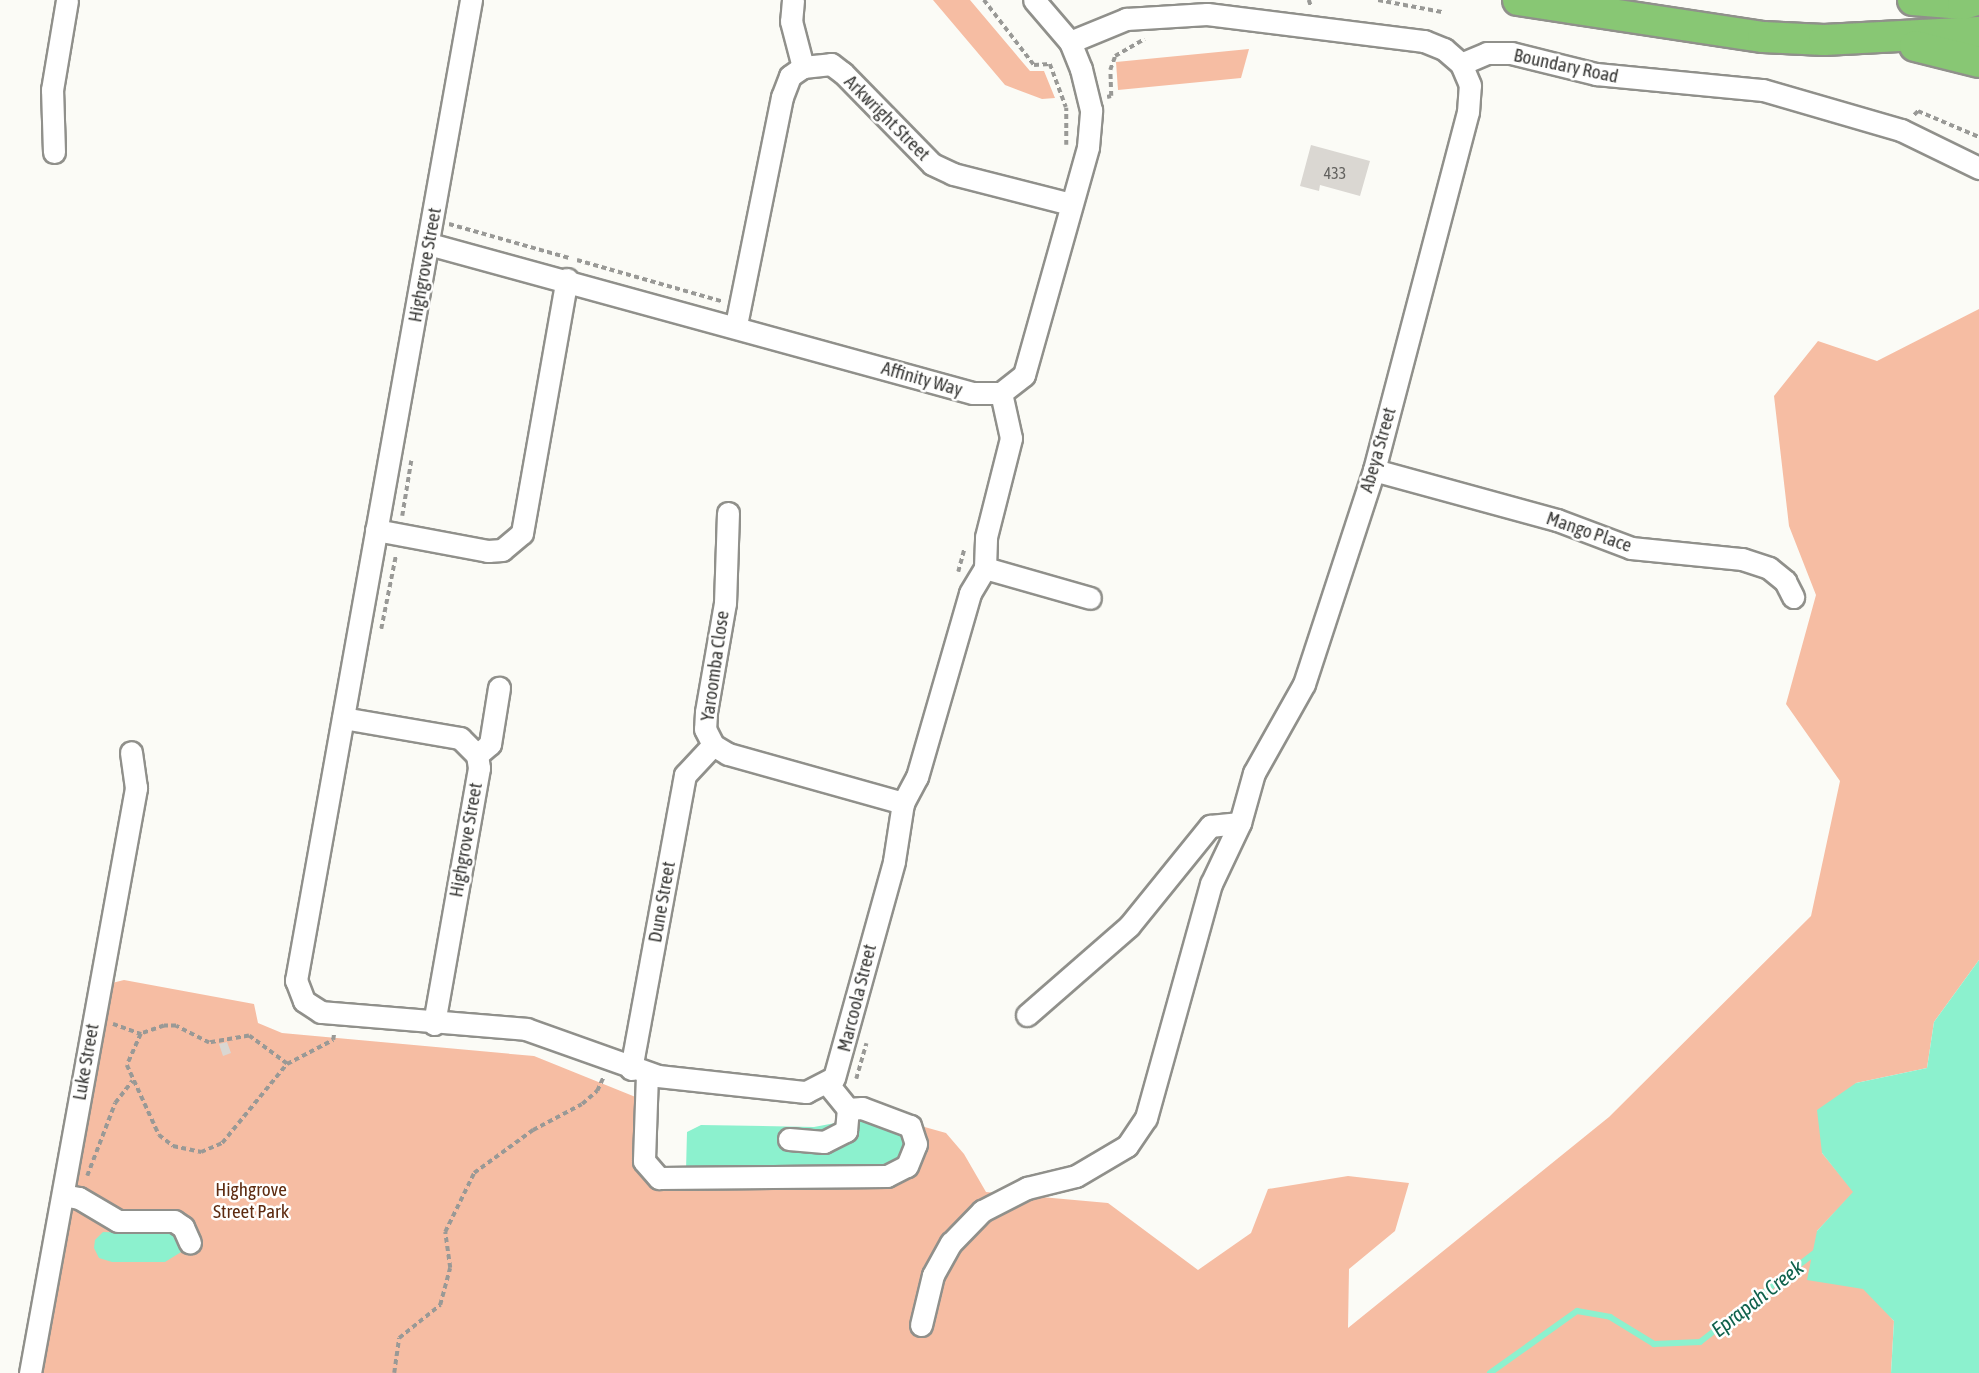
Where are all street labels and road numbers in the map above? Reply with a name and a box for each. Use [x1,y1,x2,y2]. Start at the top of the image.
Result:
street label: Boundary Road [1512,44,1620,88]
street label: Arkwright Street [839,70,935,166]
street label: Highgrove Street [404,206,446,324]
street label: Affinity Way [879,357,965,401]
street label: Abeya Street [1355,405,1401,495]
street label: Mango Place [1543,507,1635,557]
street label: Yaroomba Close [696,609,734,723]
street label: Highgrove Street [445,781,487,899]
street label: Dune Street [644,860,680,944]
street label: Marcoola Street [833,942,881,1054]
street label: Luke Street [68,1022,104,1102]

